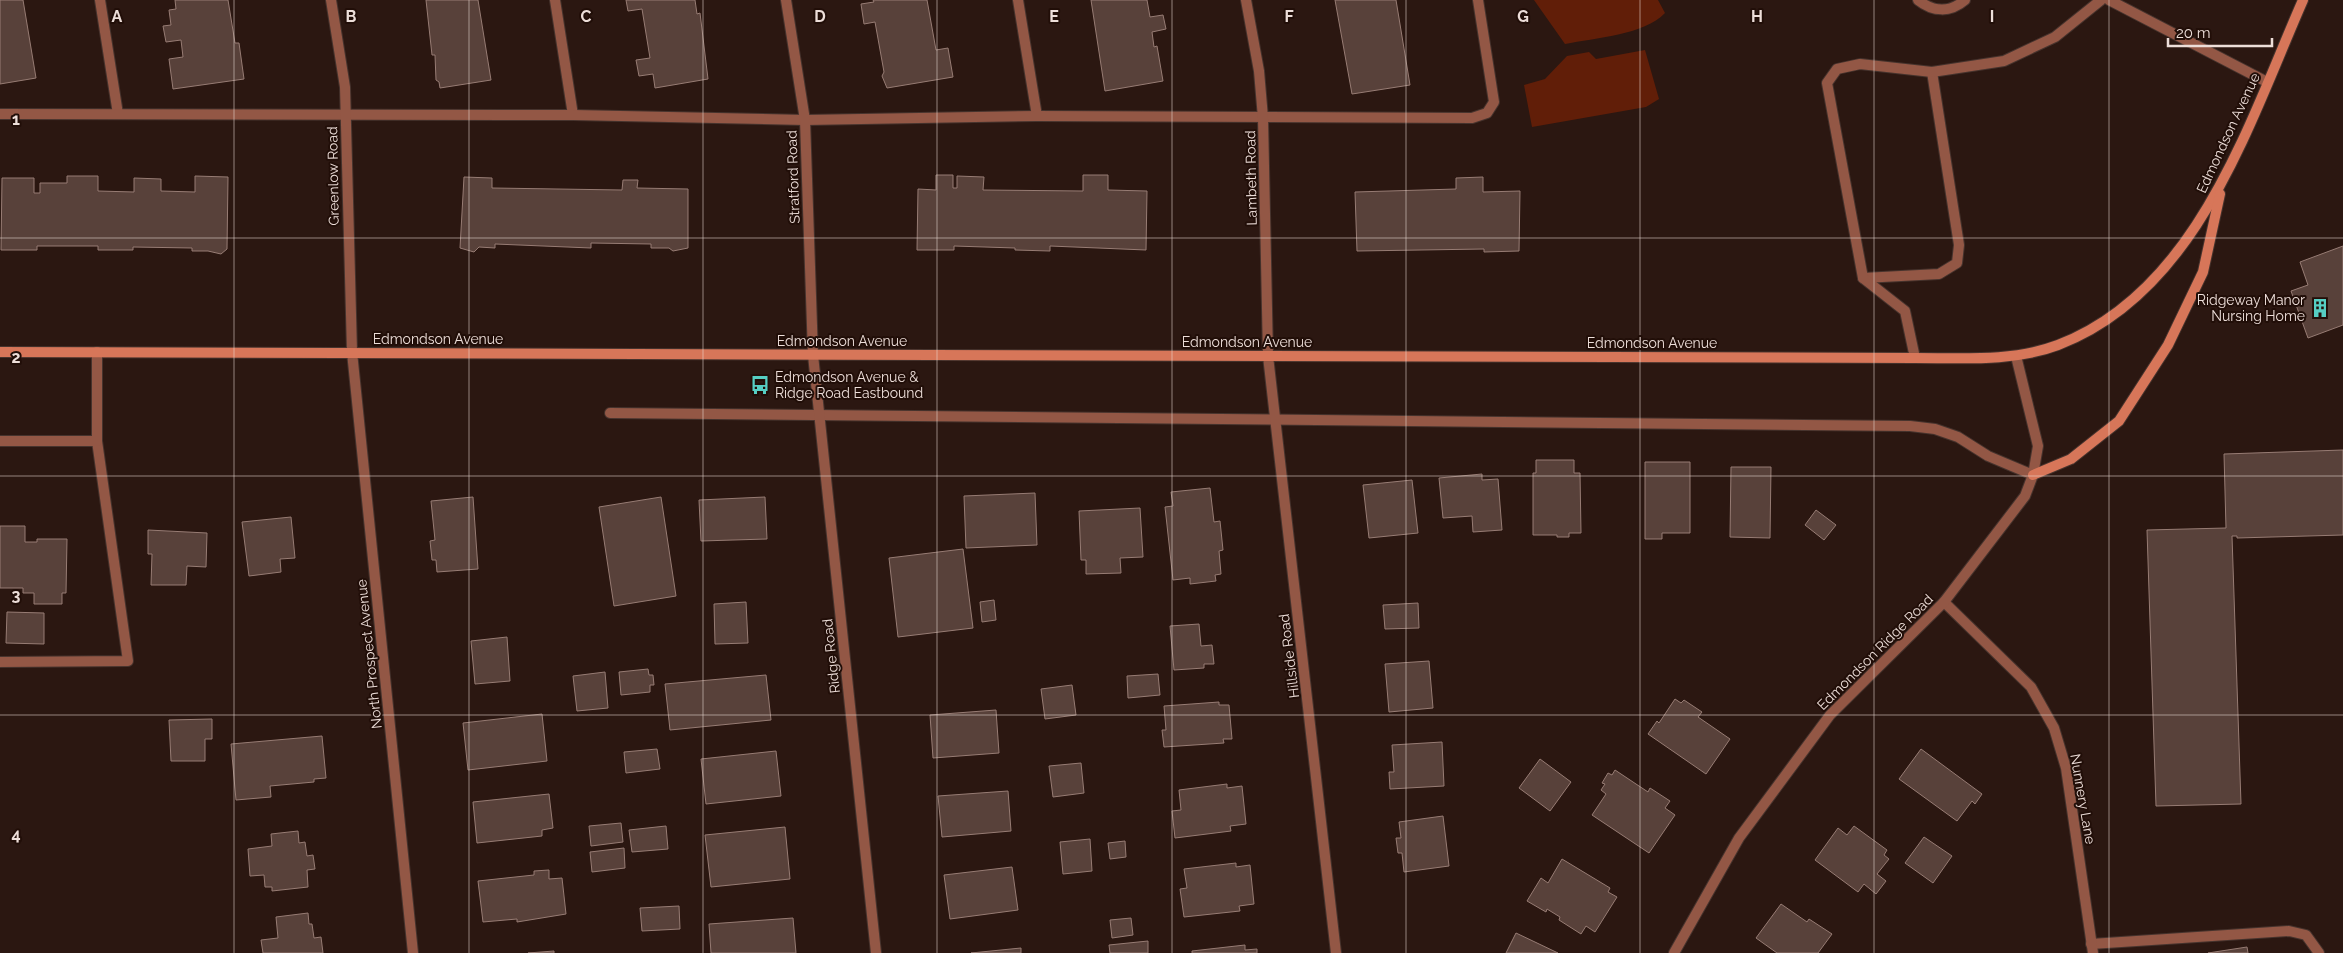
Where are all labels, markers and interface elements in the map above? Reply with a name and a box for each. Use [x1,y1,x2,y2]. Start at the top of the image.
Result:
text: A [112,7,123,26]
text: B [346,7,357,26]
text: C [581,7,592,26]
text: D [814,7,826,26]
text: E [1049,7,1059,26]
text: F [1284,7,1294,26]
text: G [1517,7,1529,26]
text: H [1751,7,1763,26]
text: I [1990,7,1994,26]
scale bar [2168,15,2272,47]
text: 20 m [2176,24,2211,42]
street label: Edmondson Avenue [2193,70,2263,196]
text: 1 [12,110,20,129]
street label: Greenlow Road [324,126,342,226]
street label: Stratford Road [783,130,803,224]
street label: Lambeth Road [1242,130,1260,226]
place label: Ridgeway Manor Nursing Home [2197,292,2305,324]
building icon: Ridgeway Manor Nursing Home [2309,297,2331,319]
street label: Edmondson Avenue [373,331,503,347]
street label: Edmondson Avenue [777,333,907,349]
street label: Edmondson Avenue [1182,334,1312,350]
street label: Edmondson Avenue [1587,335,1717,351]
text: 2 [11,348,21,367]
place label: Edmondson Avenue & Ridge Road Eastbound [775,369,923,401]
bus stop icon: Edmondson Avenue & Ridge Road Eastbound [749,374,771,396]
street label: North Prospect Avenue [353,578,385,730]
text: 3 [12,586,21,605]
street label: Edmondson Ridge Road [1814,591,1936,713]
street label: Hillside Road [1276,613,1302,699]
street label: Ridge Road [819,618,843,694]
street label: Nunnery Lane [2067,753,2099,845]
text: 4 [11,825,21,844]

